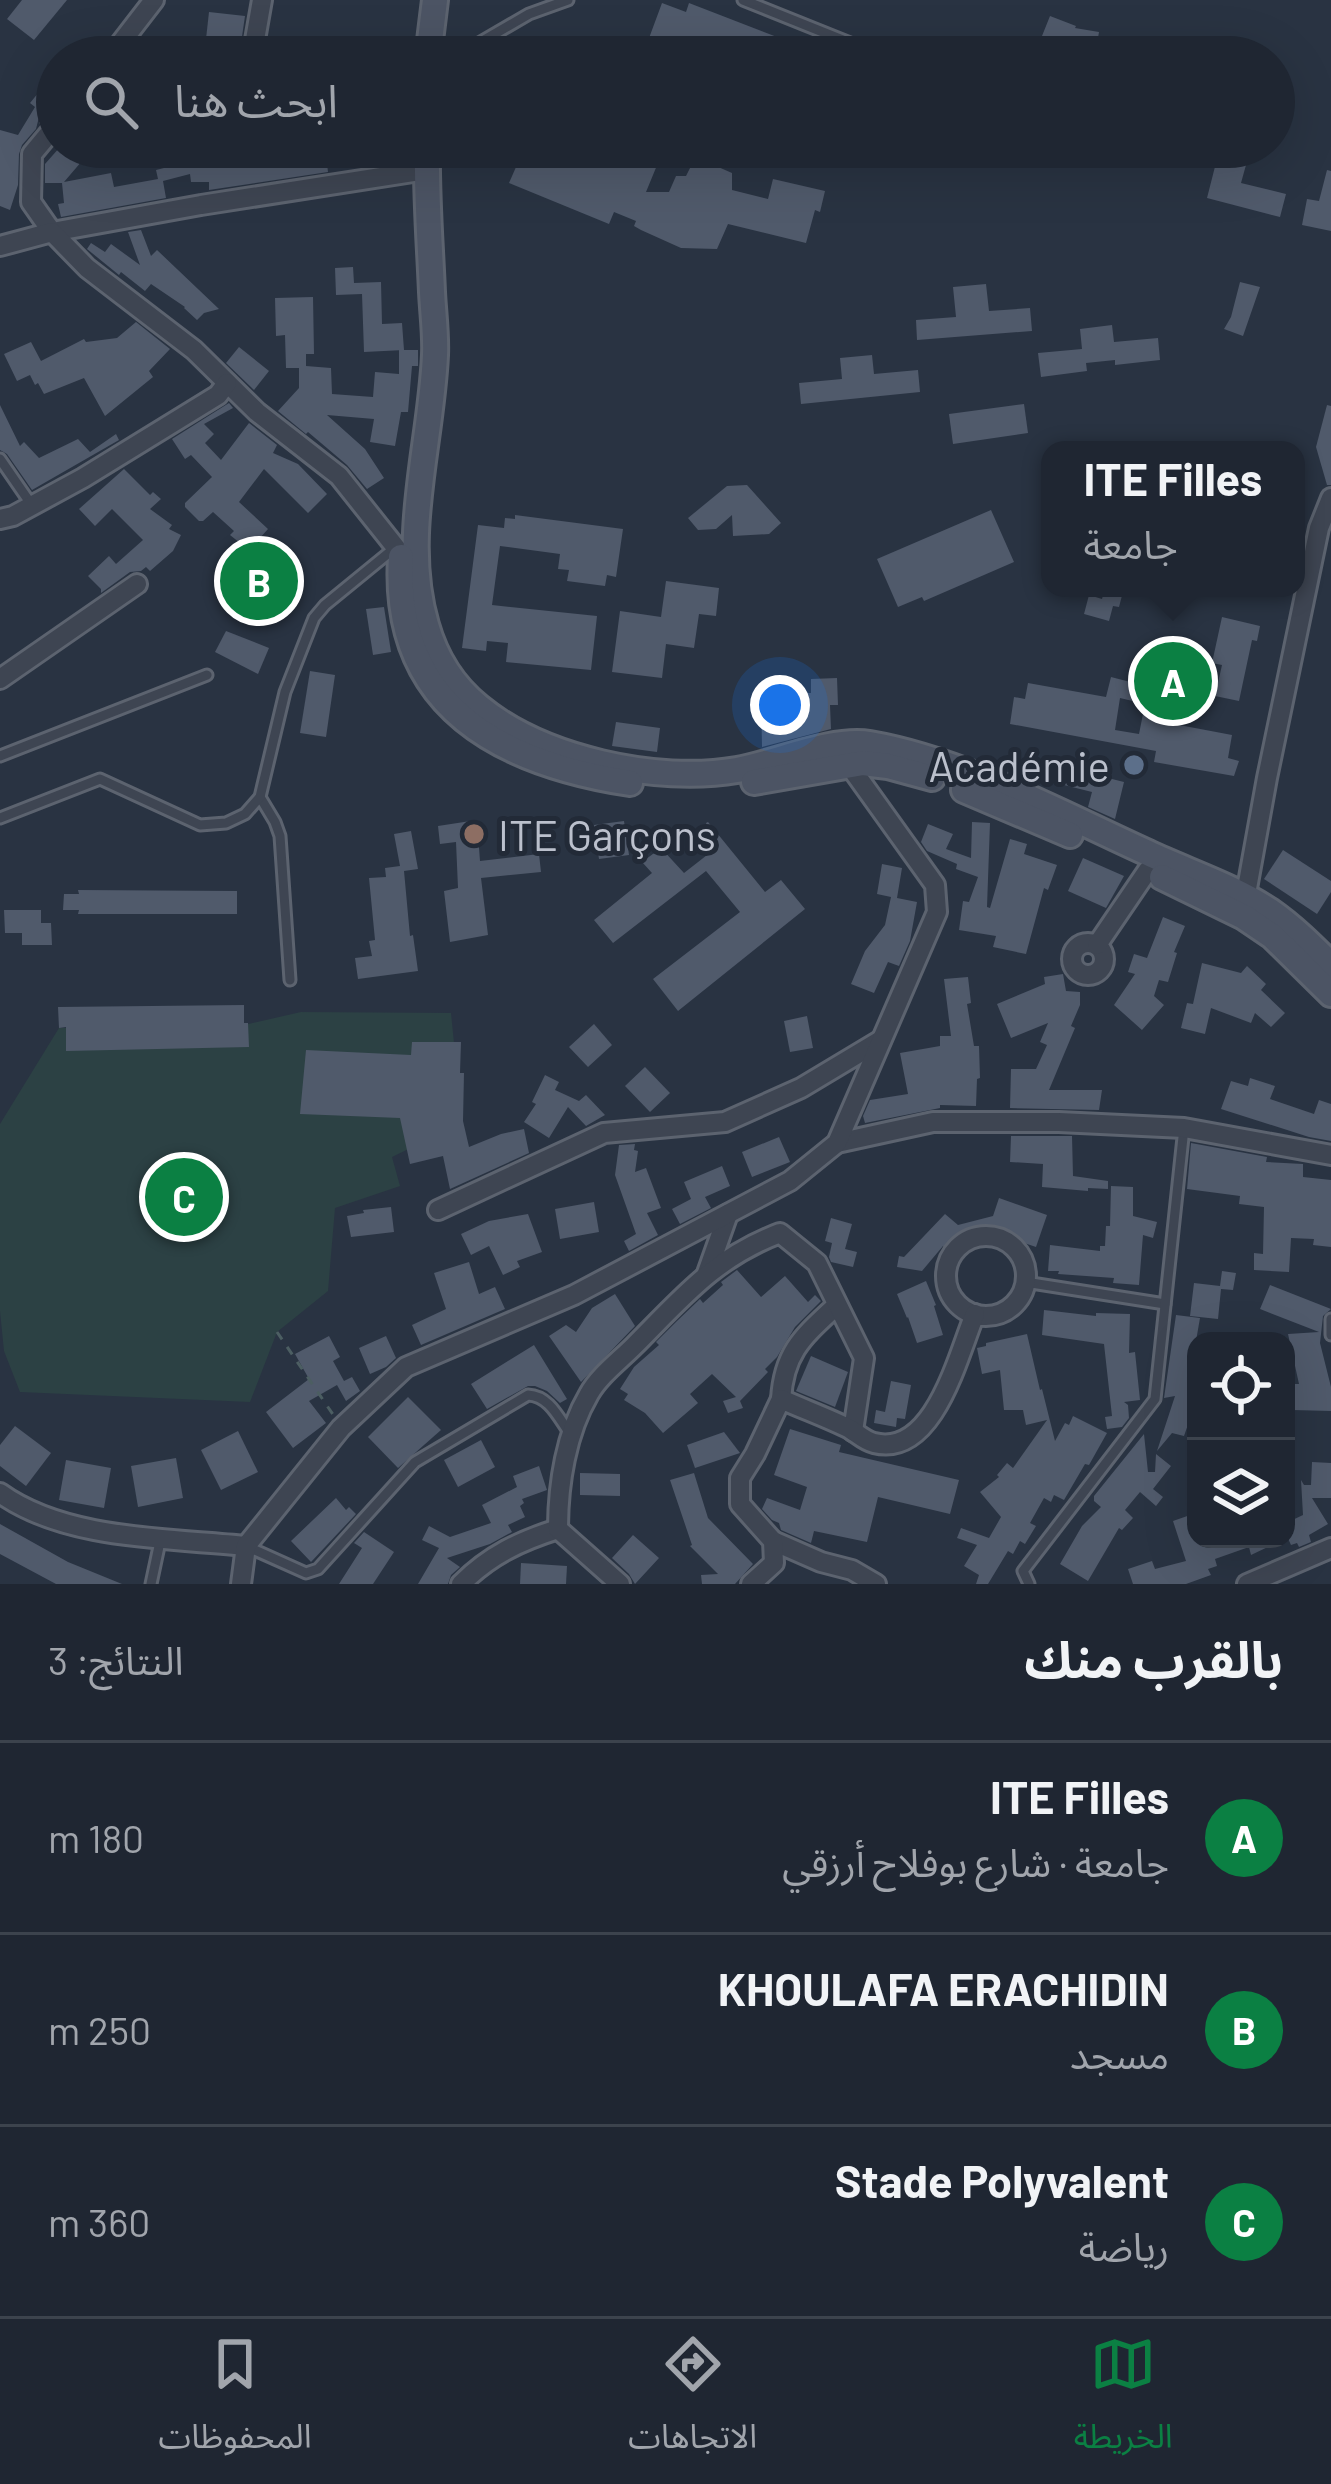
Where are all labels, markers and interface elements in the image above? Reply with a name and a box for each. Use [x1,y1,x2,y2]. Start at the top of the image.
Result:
search box [36,36,1295,168]
icon: search [78,69,144,135]
text: ابحث هنا [174,72,338,126]
popup [1041,441,1305,597]
text: ITE Filles [1084,451,1262,505]
text: جامعة [1084,520,1178,567]
pin: B [220,536,298,626]
pin: A [1134,636,1212,726]
your location [750,675,810,735]
place label: Académie [929,740,1110,790]
marker: Académie [1121,752,1147,778]
place label: ITE Garçons [498,809,716,859]
marker: ITE Garçons [461,821,487,847]
pin: C [145,1152,223,1242]
map controls [1187,1332,1295,1548]
button: locate [1187,1332,1295,1440]
button: layers [1187,1440,1295,1548]
text: بالقرب منك [1024,1627,1283,1688]
text: النتائج: 3 [48,1636,184,1683]
text: ITE Filles [990,1769,1169,1823]
text: 180 m [48,1814,144,1861]
text: A [1231,1814,1257,1861]
text: جامعة · شارع بوفلاح أرزقي [782,1838,1169,1885]
text: KHOULAFA ERACHIDIN [718,1961,1169,2015]
text: 250 m [48,2006,151,2053]
text: B [1232,2006,1256,2053]
text: مسجد [1070,2030,1169,2077]
text: Stade Polyvalent [835,2153,1169,2207]
text: 360 m [48,2198,150,2245]
text: C [1232,2198,1256,2245]
text: رياضة [1079,2222,1169,2269]
tab: المحفوظات [158,2331,312,2472]
tab: الاتجاهات [628,2331,757,2472]
tab: الخريطة [1074,2331,1173,2472]

